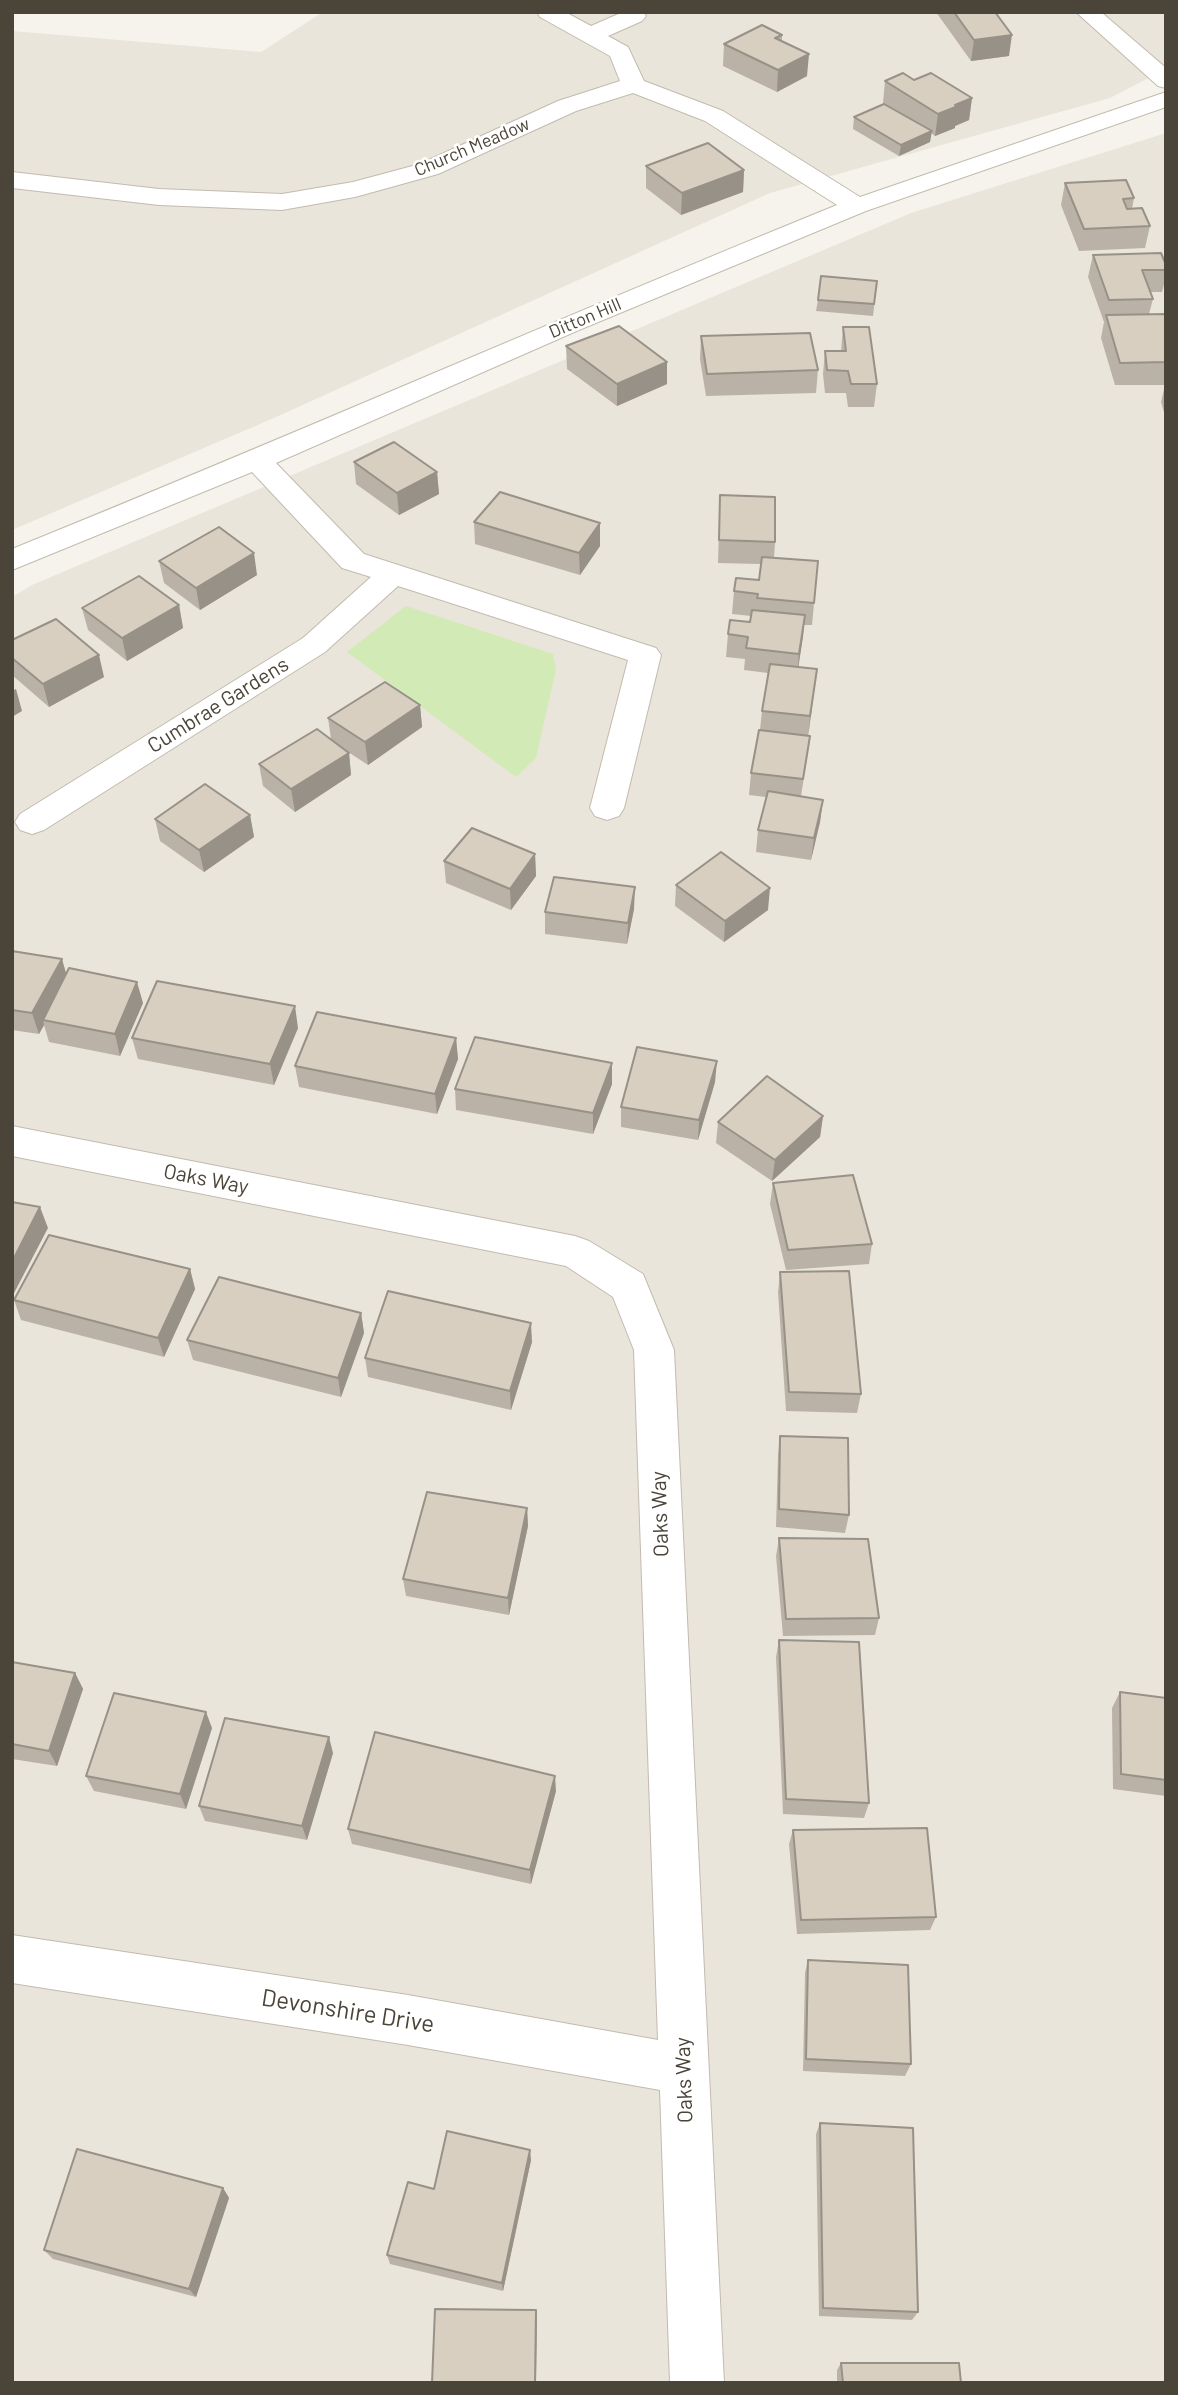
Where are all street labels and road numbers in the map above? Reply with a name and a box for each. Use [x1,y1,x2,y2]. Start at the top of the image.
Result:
street label: Church Meadow [411,113,533,181]
street label: Ditton Hill [546,293,624,343]
street label: Cumbrae Gardens [143,651,293,759]
street label: Oaks Way [161,1158,251,1200]
street label: Oaks Way [646,1471,674,1557]
street label: Devonshire Drive [260,1983,436,2039]
street label: Oaks Way [670,2037,698,2123]

